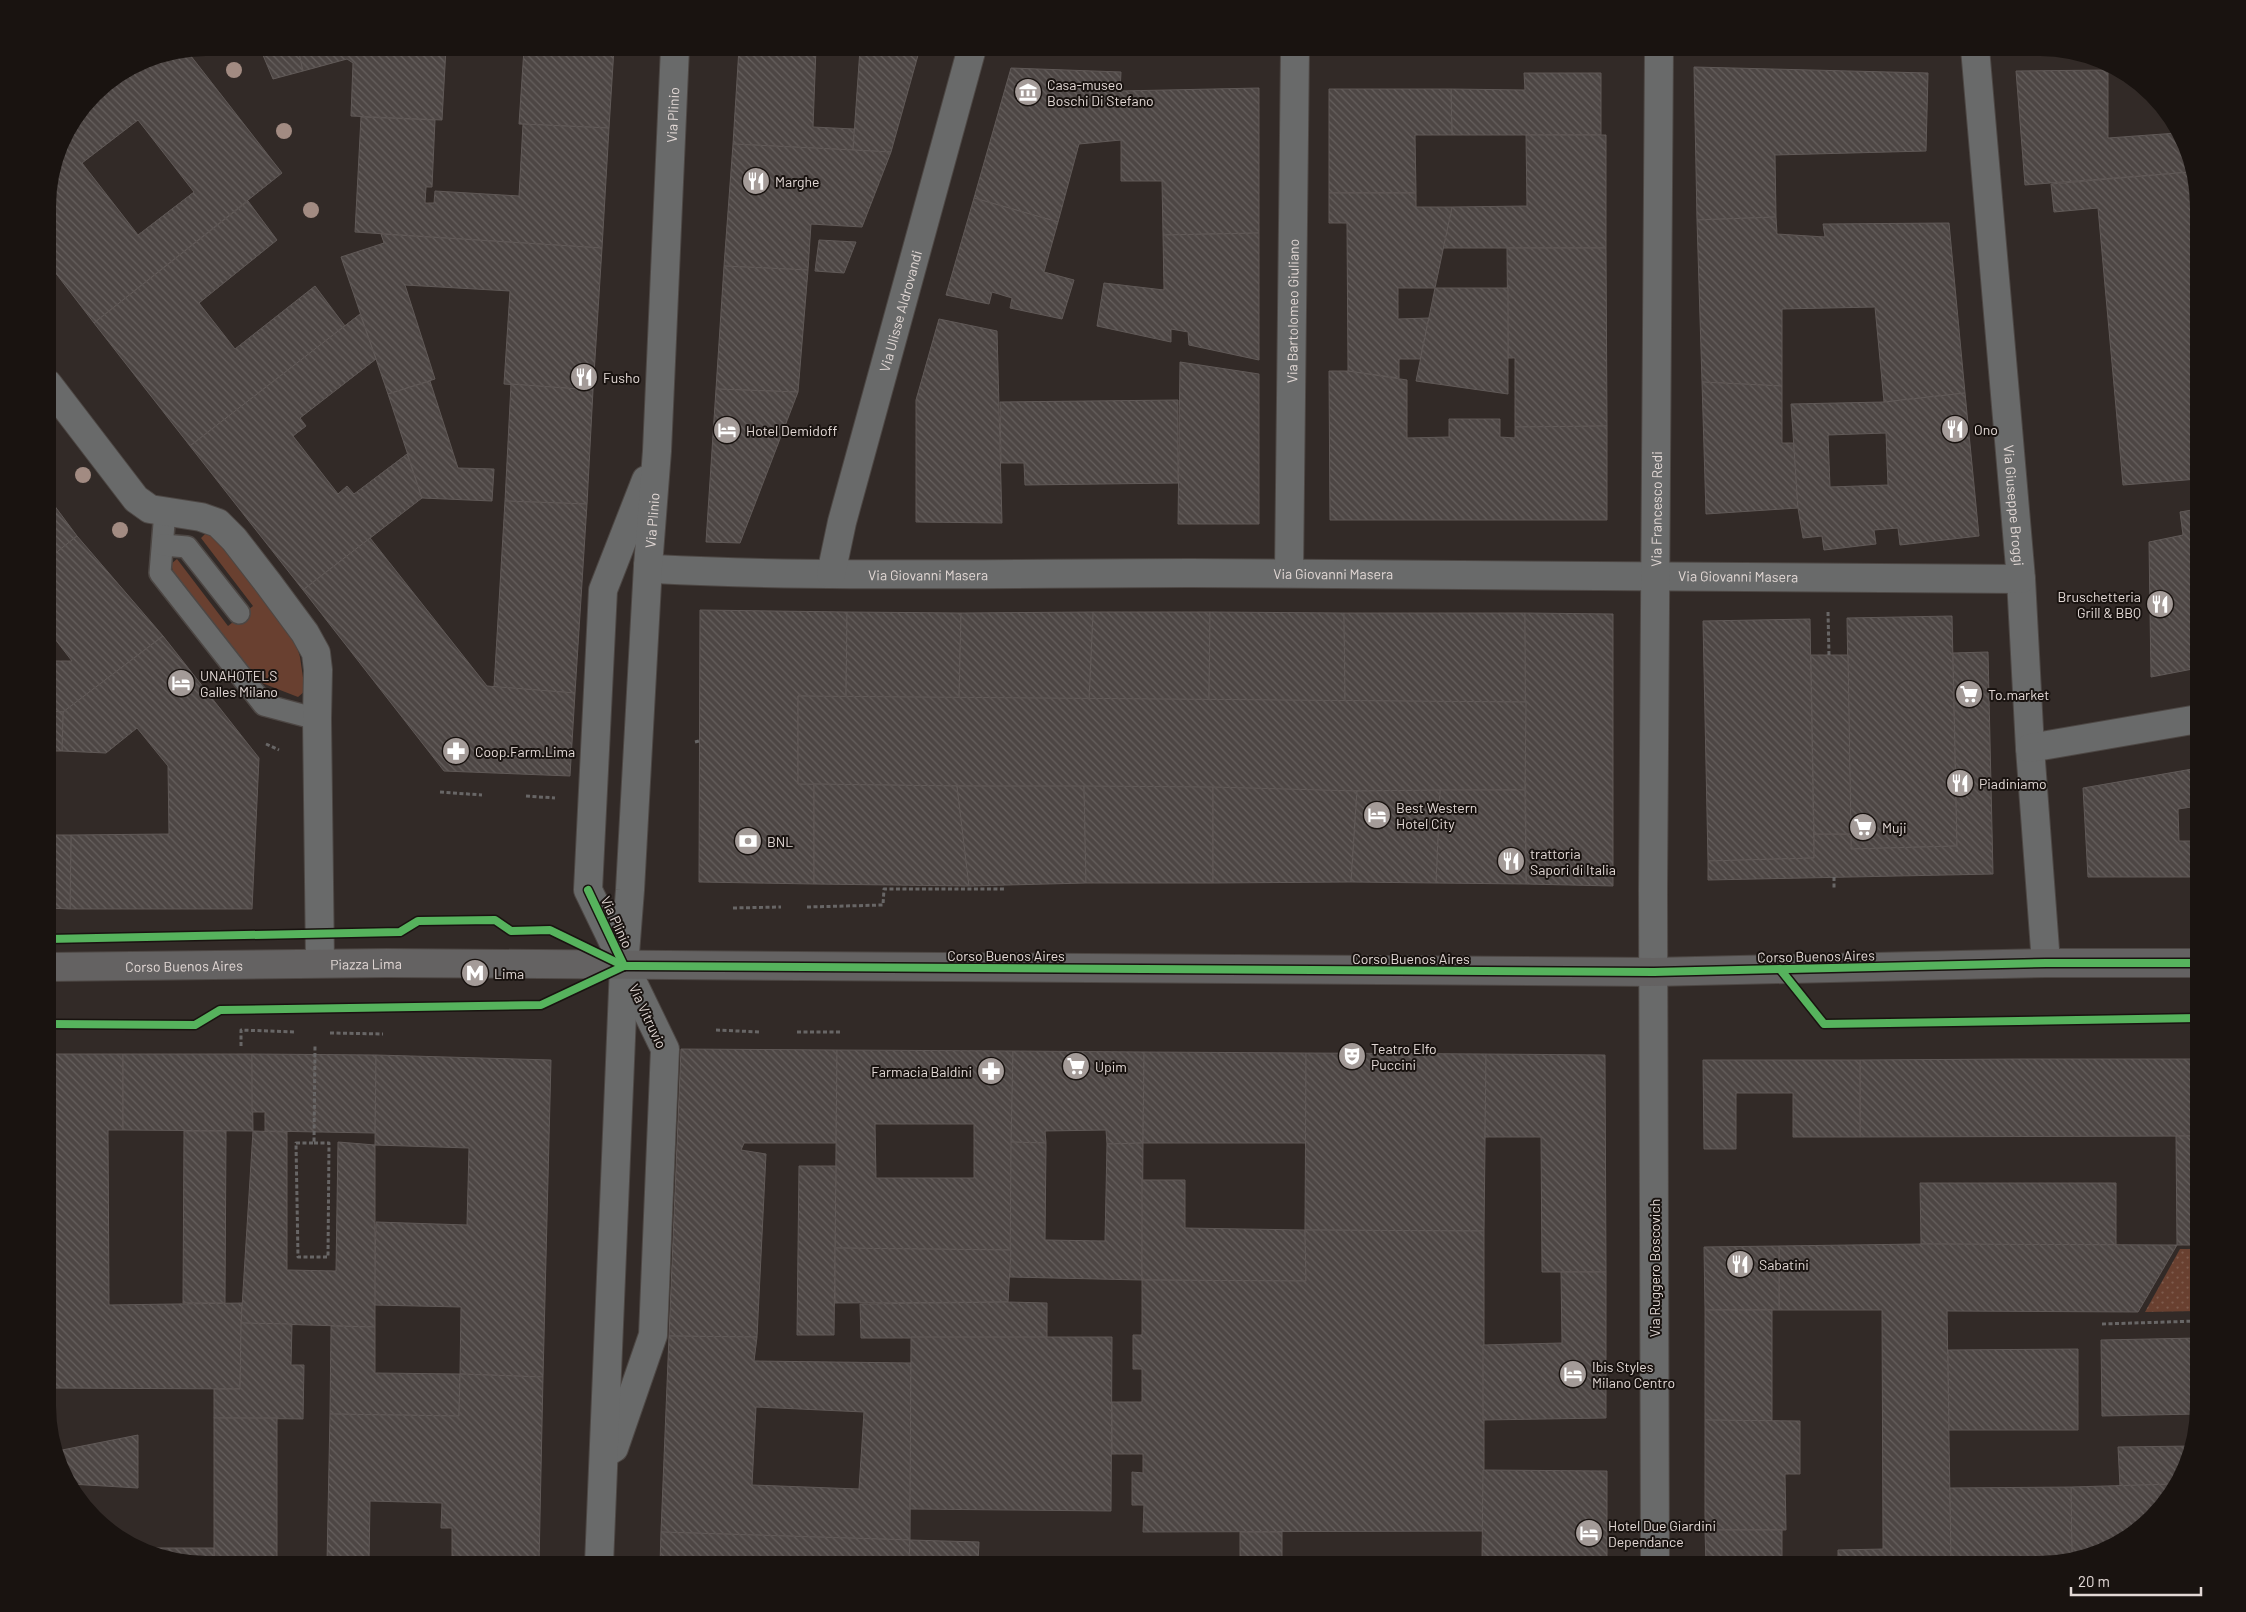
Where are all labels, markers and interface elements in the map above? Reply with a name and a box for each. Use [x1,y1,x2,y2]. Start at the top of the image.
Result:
place label: Casa-museo Boschi Di Stefano [1047,76,1154,109]
museum icon: Casa-museo Boschi Di Stefano [1013,77,1043,107]
street label: Via Plinio [662,87,682,143]
restaurant icon: Marghe [741,166,771,196]
place label: Marghe [775,173,820,190]
street label: Via Bartolomeo Giuliano [1283,239,1301,383]
street label: Via Ulisse Aldrovandi [875,248,925,374]
restaurant icon: Fusho [569,362,599,392]
place label: Fusho [603,369,640,386]
restaurant icon: Ono [1940,414,1970,444]
hotel icon: Hotel Demidoff [712,415,742,445]
place label: Ono [1974,421,1998,438]
place label: Hotel Demidoff [746,422,838,439]
street label: Via Giuseppe Broggi [2001,444,2028,566]
street label: Via Francesco Redi [1647,451,1665,567]
street label: Via Plinio [641,492,662,549]
street label: Via Giovanni Masera [1273,565,1393,582]
street label: Via Giovanni Masera [868,566,988,583]
street label: Via Giovanni Masera [1678,567,1798,585]
place label: Bruschetteria Grill & BBQ [2058,588,2141,621]
restaurant icon: Bruschetteria Grill & BBQ [2145,589,2175,619]
place label: UNAHOTELS Galles Milano [200,667,278,700]
hotel icon: UNAHOTELS Galles Milano [166,668,196,698]
supermarket icon: To.market [1954,679,1984,709]
place label: To.market [1988,686,2049,703]
pharmacy icon: Coop.Farm.Lima [441,736,471,766]
place label: Coop.Farm.Lima [475,743,575,760]
restaurant icon: Piadiniamo [1945,768,1975,798]
place label: Piadiniamo [1979,775,2047,792]
place label: Best Western Hotel City [1396,799,1477,832]
hotel icon: Best Western Hotel City [1362,800,1392,830]
supermarket icon: Muji [1848,812,1878,842]
place label: Muji [1882,819,1907,836]
bank icon: BNL [733,826,763,856]
place label: BNL [767,833,793,850]
place label: trattoria Sapori di Italia [1530,845,1616,878]
restaurant icon: trattoria Sapori di Italia [1496,846,1526,876]
street label: Via Plinio [598,893,636,951]
street label: Corso Buenos Aires [1757,946,1875,966]
street label: Corso Buenos Aires [947,947,1065,964]
street label: Corso Buenos Aires [1352,950,1470,967]
street label: Piazza Lima [330,954,402,972]
street label: Corso Buenos Aires [125,956,243,975]
metro station icon: Lima [460,958,490,988]
place label: Lima [494,965,524,982]
street label: Via Vitruvio [626,981,670,1051]
place label: Teatro Elfo Puccini [1371,1040,1437,1073]
theatre icon: Teatro Elfo Puccini [1337,1041,1367,1071]
supermarket icon: Upim [1061,1051,1091,1081]
pharmacy icon: Farmacia Baldini [976,1056,1006,1086]
place label: Upim [1095,1058,1127,1075]
place label: Farmacia Baldini [871,1063,972,1080]
street label: Via Ruggero Boscovich [1646,1199,1663,1337]
restaurant icon: Sabatini [1725,1249,1755,1279]
place label: Sabatini [1759,1256,1809,1273]
place label: Ibis Styles Milano Centro [1592,1358,1675,1391]
hotel icon: Ibis Styles Milano Centro [1558,1359,1588,1389]
place label: Hotel Due Giardini Dependance [1608,1517,1716,1550]
hotel icon: Hotel Due Giardini Dependance [1574,1518,1604,1548]
scale bar [2071,1564,2201,1596]
text: 20 m [2078,1572,2110,1590]

